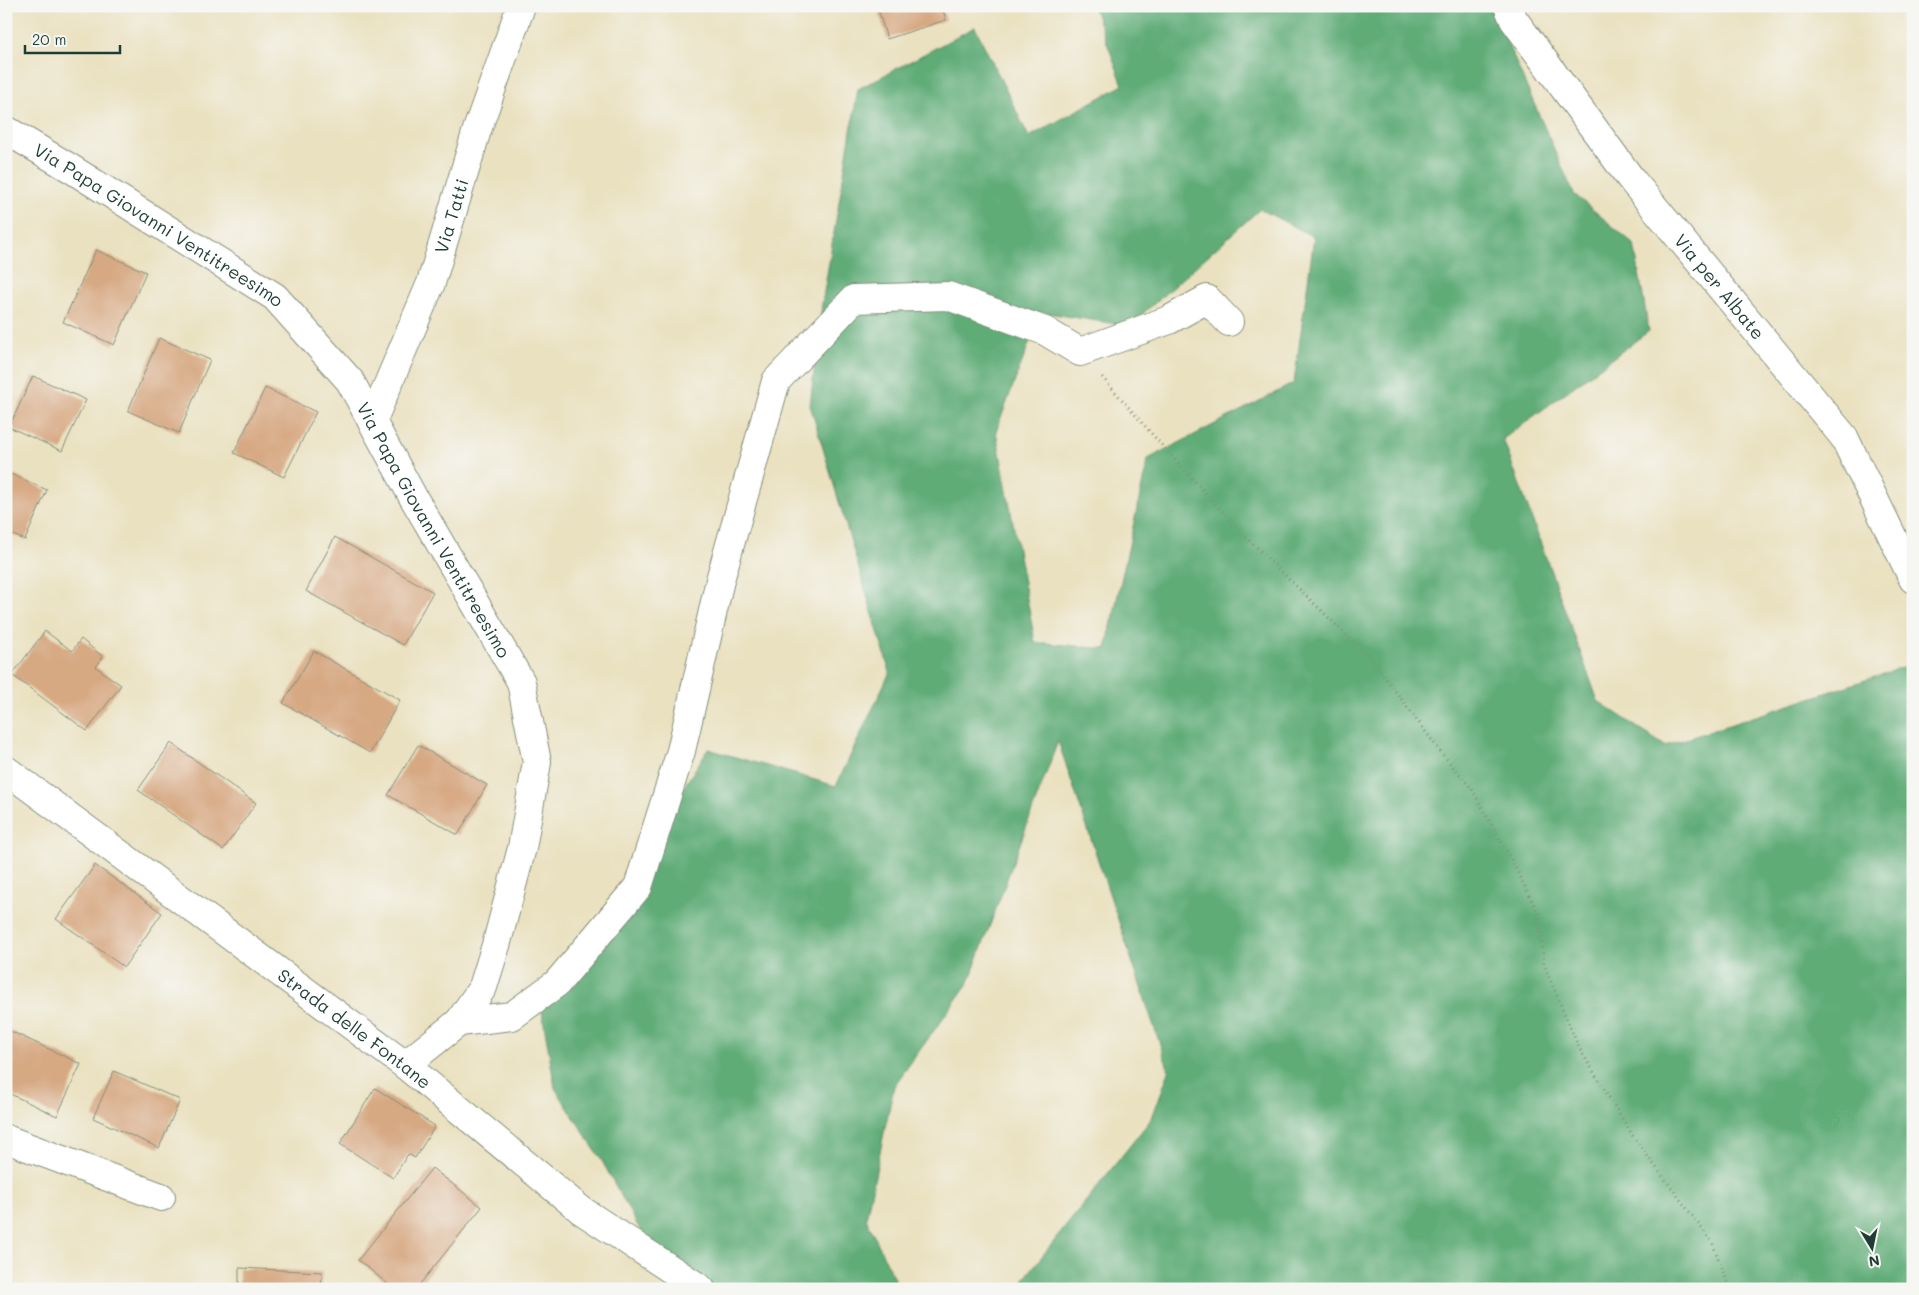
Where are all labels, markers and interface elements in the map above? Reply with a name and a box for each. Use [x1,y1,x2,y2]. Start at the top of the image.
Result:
scale bar [25,22,120,54]
text: 20 m [32,29,66,49]
street label: Via Papa Giovanni Ventitreesimo [30,137,290,312]
street label: Via Tatti [429,176,474,256]
street label: Via per Albate [1669,229,1770,344]
street label: Via Papa Giovanni Ventitreesimo [352,398,516,662]
street label: Strada delle Fontane [273,963,437,1094]
north arrow [1846,1222,1896,1272]
text: N [1867,1251,1881,1272]

